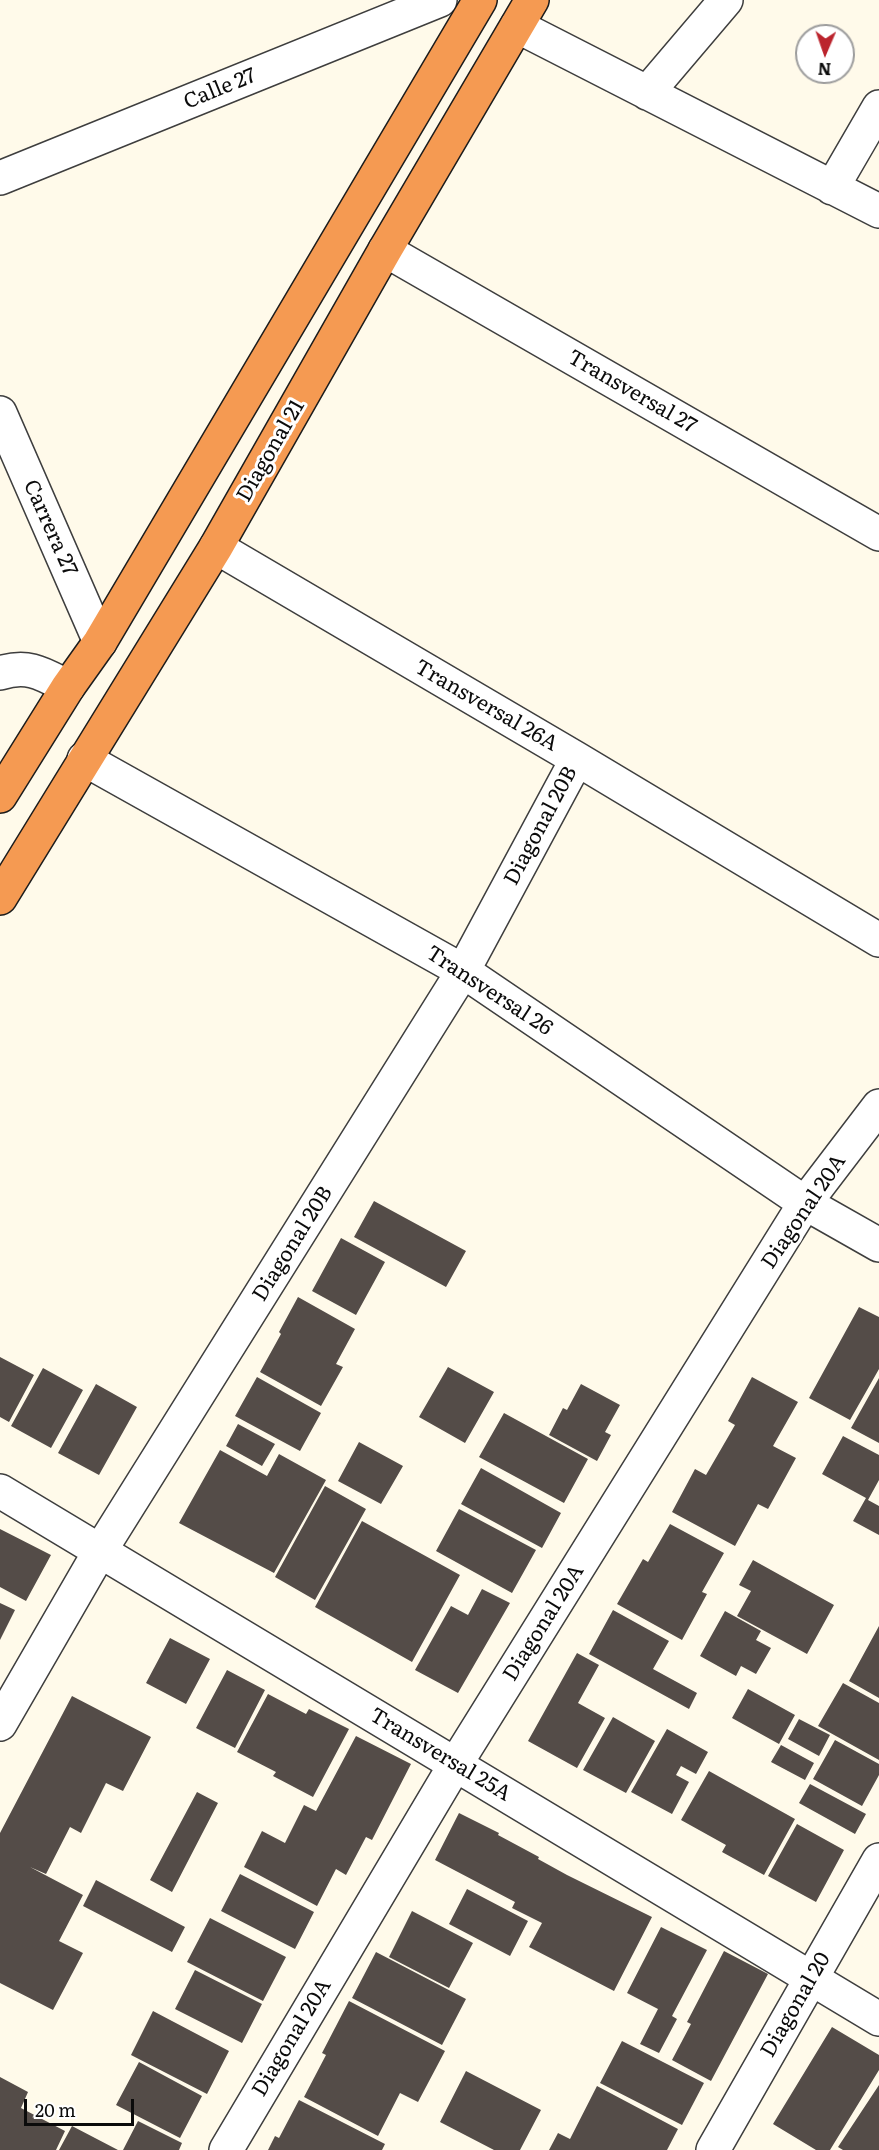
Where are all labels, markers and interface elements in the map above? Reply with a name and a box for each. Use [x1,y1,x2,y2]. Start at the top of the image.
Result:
north arrow [795,24,855,84]
text: N [817,58,832,82]
street label: Calle 27 [180,63,260,115]
street label: Transversal 27 [563,345,701,439]
street label: Diagonal 21 [232,396,310,506]
street label: Carrera 27 [18,476,82,580]
street label: Transversal 26A [410,655,562,757]
street label: Diagonal 20B [499,762,583,890]
street label: Transversal 26 [421,941,557,1041]
street label: Diagonal 20A [757,1150,851,1274]
street label: Diagonal 20B [248,1182,338,1306]
street label: Diagonal 20A [498,1560,590,1686]
street label: Transversal 25A [365,1703,515,1807]
street label: Diagonal 20 [756,1948,836,2062]
street label: Diagonal 20A [247,1975,337,2101]
scale bar [27,2087,136,2125]
text: 20 m [35,2096,76,2123]

